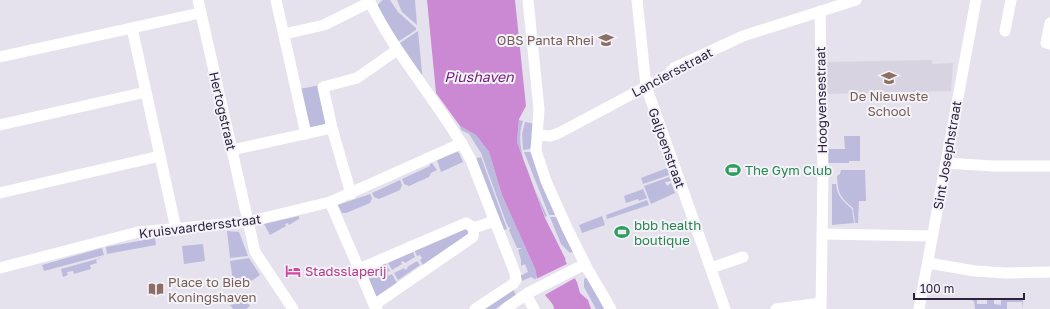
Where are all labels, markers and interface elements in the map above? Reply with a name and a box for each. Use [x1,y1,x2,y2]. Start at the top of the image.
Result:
school or university icon: OBS Panta Rhei [597,31,615,49]
place label: OBS Panta Rhei [497,32,594,48]
street label: Lanciersstraat [629,44,715,100]
street label: Hoogvensestraat [812,46,830,154]
water label: Piushaven [444,68,515,85]
school or university icon: De Nieuwste School [880,69,898,87]
street label: Hertogstraat [206,70,240,152]
place label: De Nieuwste School [850,88,928,119]
street label: Sint Josephstraat [930,99,964,211]
street label: Galjoenstraat [645,106,689,190]
sports icon: The Gym Club [724,161,742,179]
place label: The Gym Club [745,162,832,178]
street label: Kruisvaardersstraat [138,211,262,241]
place label: bbb health boutique [634,217,701,248]
sports icon: bbb health boutique [613,223,631,241]
hotel icon: Stadsslaperij [284,262,302,280]
place label: Stadsslaperij [305,263,386,279]
place label: Place to Bieb Koningshaven [168,274,257,305]
scale bar [914,275,1024,301]
library icon: Place to Bieb Koningshaven [147,280,165,298]
text: 100 m [920,281,954,296]

